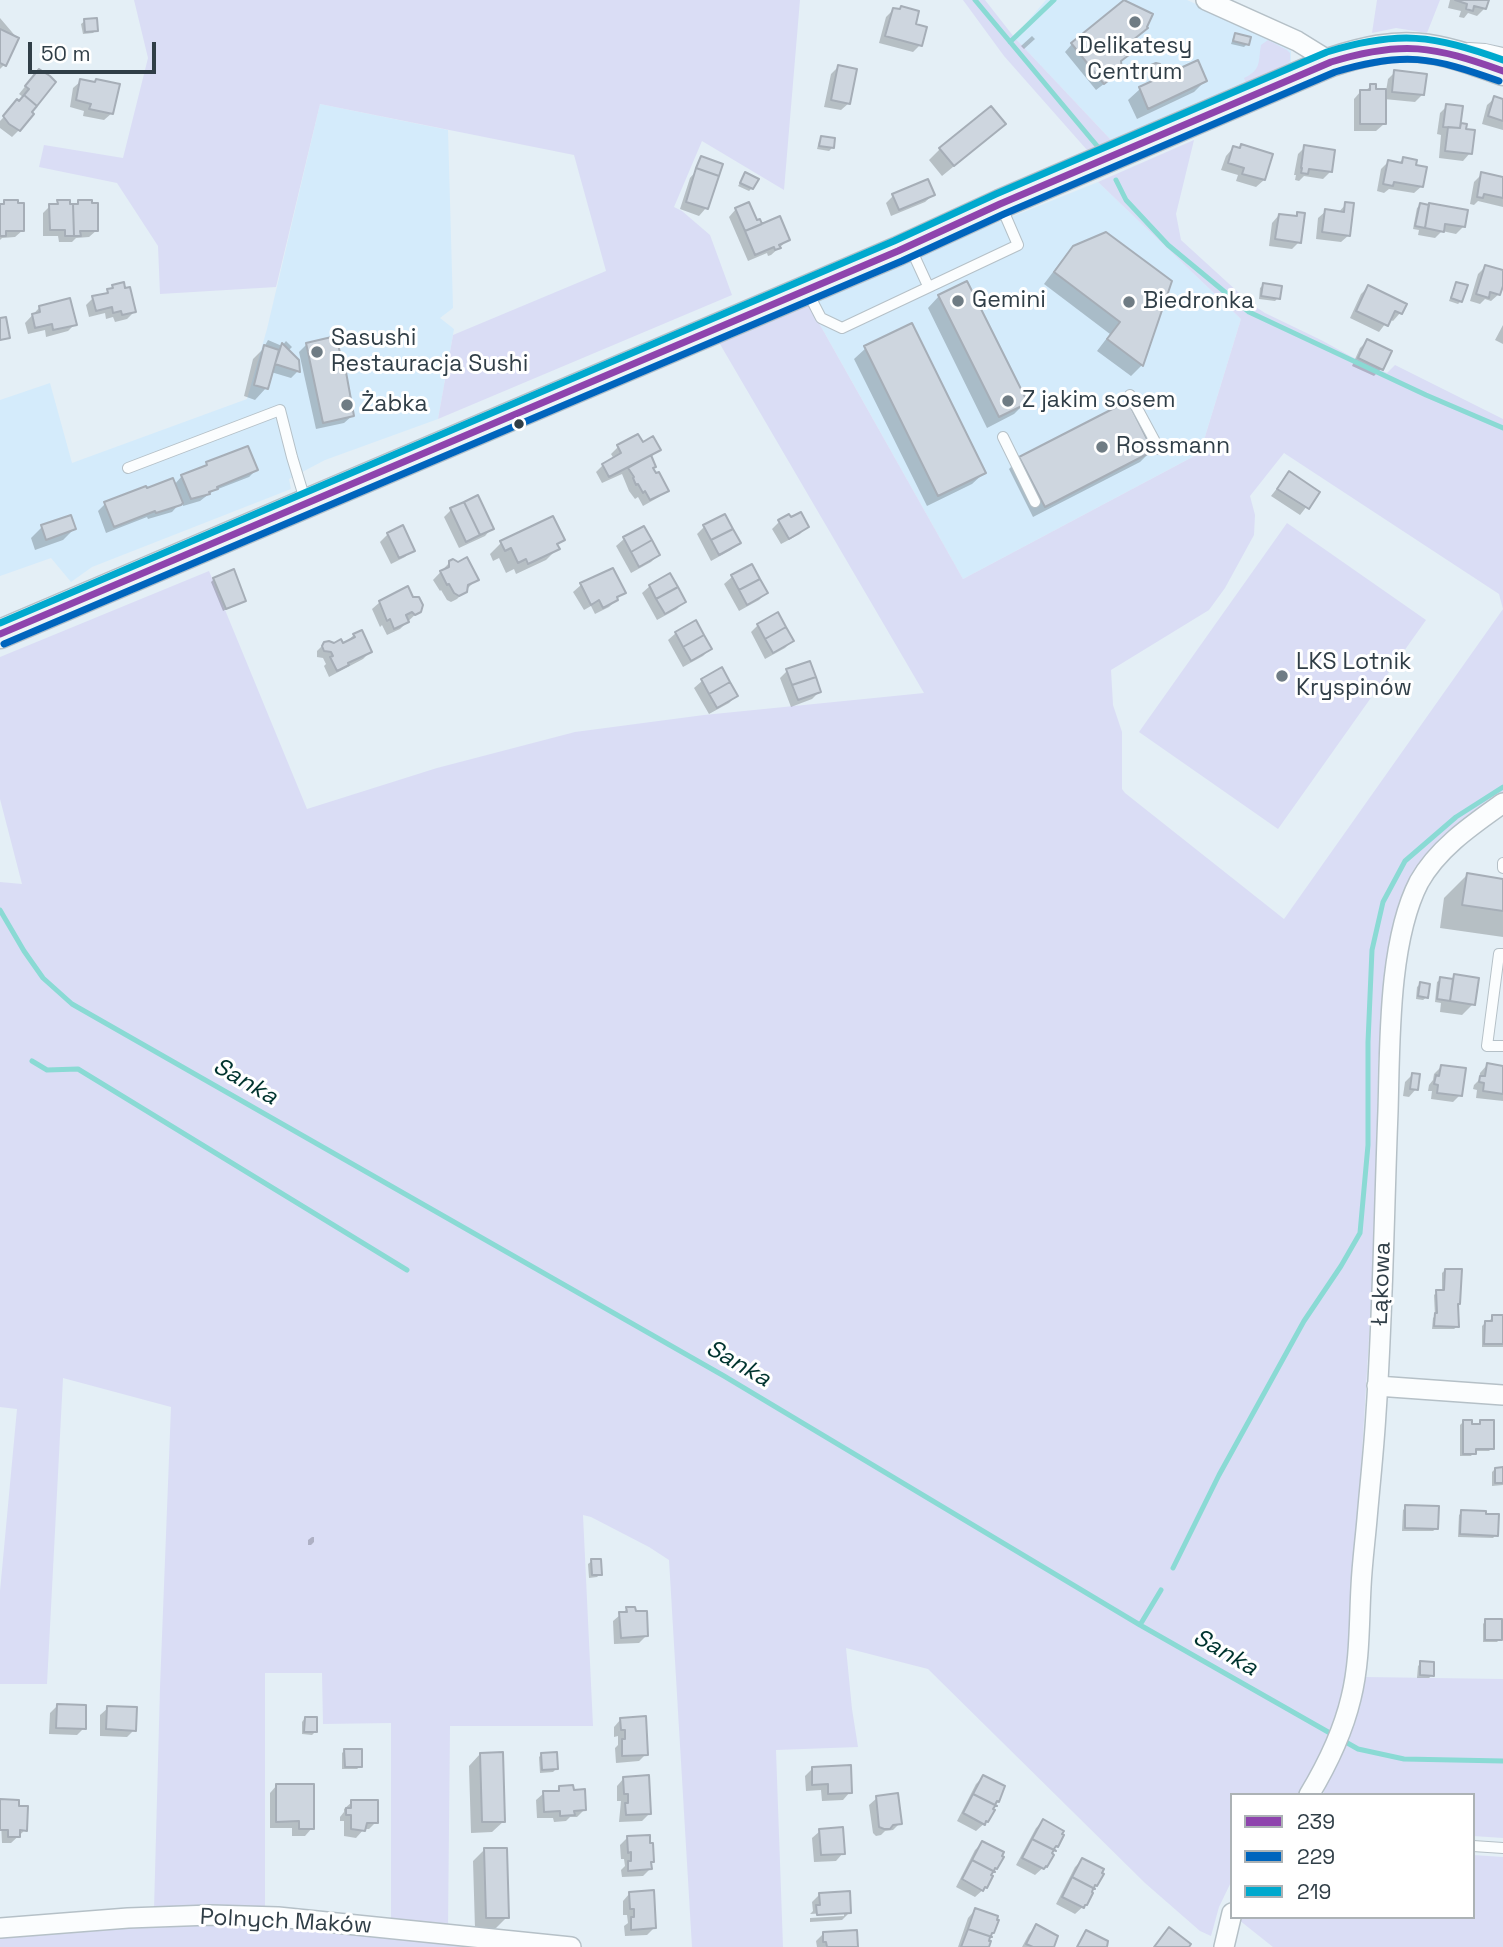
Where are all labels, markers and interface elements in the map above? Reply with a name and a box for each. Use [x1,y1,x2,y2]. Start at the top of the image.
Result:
marker: Delikatesy Centrum [1127,14,1143,30]
scale bar [32,28,159,72]
place label: Delikatesy Centrum [1078,33,1192,87]
text: 50 m [41,40,91,67]
place label: Gemini [972,287,1046,315]
place label: Biedronka [1143,288,1254,316]
marker: Gemini [950,293,966,309]
marker: Biedronka [1121,294,1137,310]
place label: Sasushi Restauracja Sushi [331,325,528,379]
marker: Sasushi Restauracja Sushi [309,344,325,360]
place label: Z jakim sosem [1022,387,1176,415]
place label: Żabka [361,391,428,419]
marker: Z jakim sosem [1000,393,1016,409]
marker: Żabka [339,397,355,413]
unlabelled marker [512,417,526,431]
place label: Rossmann [1116,433,1230,461]
marker: Rossmann [1094,439,1110,455]
place label: LKS Lotnik Kryspinów [1296,649,1412,703]
marker: LKS Lotnik Kryspinów [1274,668,1290,684]
water label: Sanka [208,1052,282,1112]
street label: Łąkowa [1367,1241,1397,1327]
water label: Sanka [701,1334,775,1394]
water label: Sanka [1188,1623,1262,1683]
legend [1230,1793,1475,1919]
text: 239 [1297,1808,1335,1835]
text: 229 [1297,1843,1335,1870]
text: 219 [1297,1878,1331,1905]
street label: Polnych Maków [199,1904,373,1940]

